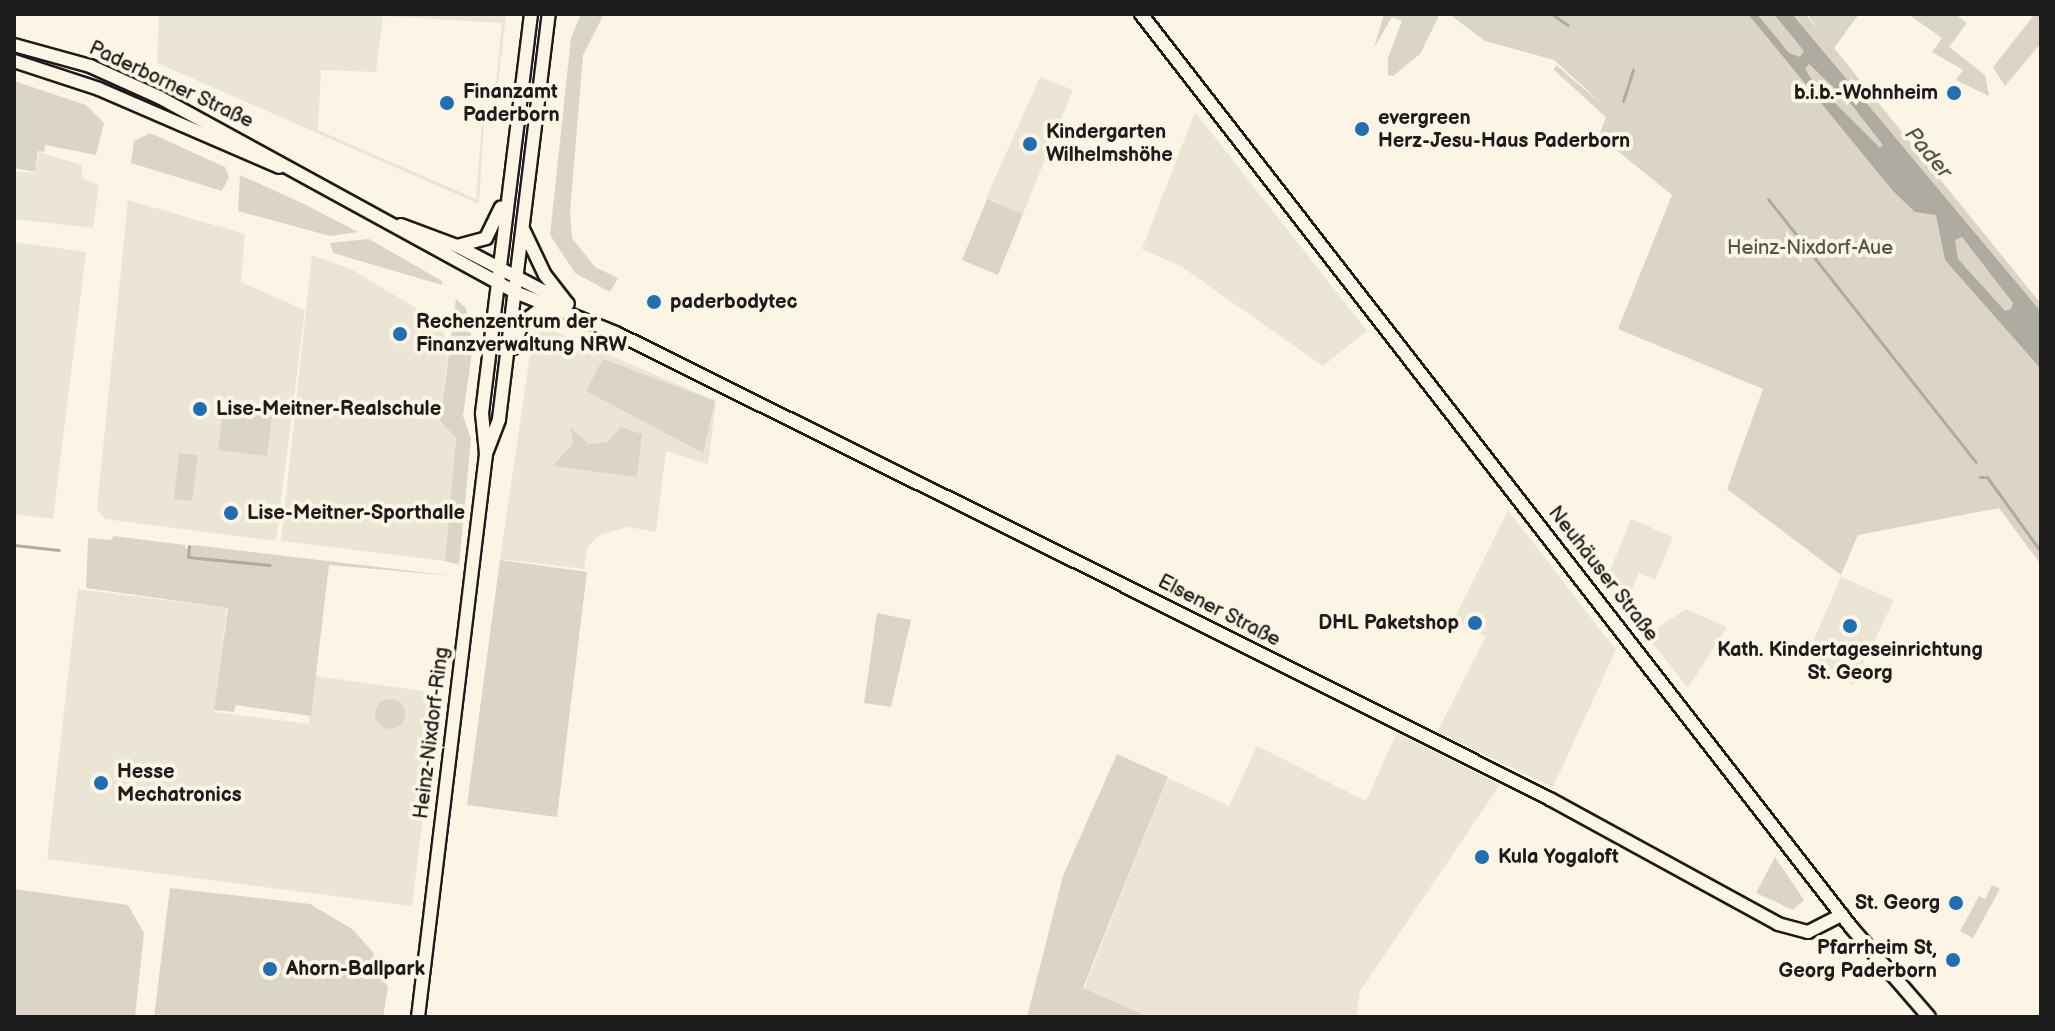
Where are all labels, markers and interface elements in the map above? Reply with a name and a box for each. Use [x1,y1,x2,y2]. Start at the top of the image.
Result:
street label: Paderborner Straße [85,36,257,134]
place label: Finanzamt Paderborn [463,80,560,127]
place label: b.i.b.-Wohnheim [1794,81,1938,105]
marker: b.i.b.-Wohnheim [1945,84,1963,102]
marker: Finanzamt Paderborn [438,94,456,112]
place label: evergreen Herz-Jesu-Haus Paderborn [1378,106,1630,153]
place label: Kindergarten Wilhelmshöhe [1046,120,1173,167]
marker: evergreen Herz-Jesu-Haus Paderborn [1353,120,1371,138]
water label: Pader [1899,122,1957,184]
marker: Kindergarten Wilhelmshöhe [1021,135,1039,153]
park label: Heinz-Nixdorf-Aue [1727,236,1893,260]
place label: paderbodytec [670,290,797,314]
marker: paderbodytec [645,293,663,311]
place label: Rechenzentrum der Finanzverwaltung NRW [416,310,627,357]
marker: Rechenzentrum der Finanzverwaltung NRW [391,325,409,343]
place label: Lise-Meitner-Realschule [216,397,441,421]
marker: Lise-Meitner-Realschule [191,400,209,418]
place label: Lise-Meitner-Sporthalle [247,501,465,525]
street label: Neuhäuser Straße [1543,501,1663,647]
marker: Lise-Meitner-Sporthalle [222,504,240,522]
street label: Elsener Straße [1154,570,1284,652]
place label: DHL Paketshop [1318,611,1459,635]
marker: DHL Paketshop [1466,614,1484,632]
marker: Kath. Kindertageseinrichtung St. Georg [1841,617,1859,635]
place label: Kath. Kindertageseinrichtung St. Georg [1717,638,1983,685]
street label: Heinz-Nixdorf-Ring [410,646,454,820]
place label: Hesse Mechatronics [117,760,241,807]
marker: Hesse Mechatronics [92,774,110,792]
place label: Kula Yogaloft [1498,845,1619,869]
marker: Kula Yogaloft [1473,848,1491,866]
place label: St. Georg [1855,891,1940,915]
marker: St. Georg [1947,894,1965,912]
place label: Pfarrheim St, Georg Paderborn [1779,936,1937,983]
marker: Pfarrheim St, Georg Paderborn [1944,951,1962,969]
place label: Ahorn-Ballpark [286,957,425,981]
marker: Ahorn-Ballpark [261,960,279,978]

